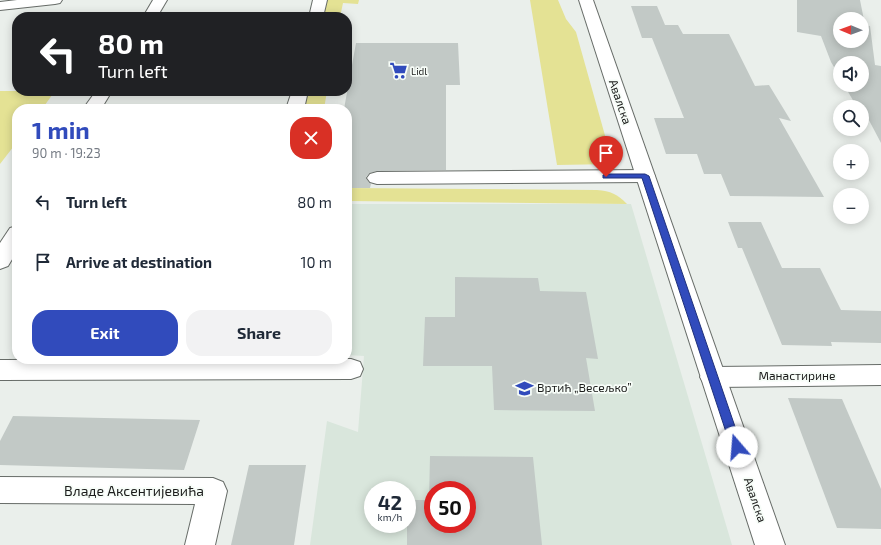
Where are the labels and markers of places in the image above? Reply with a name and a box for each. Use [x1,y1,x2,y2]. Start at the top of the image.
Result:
supermarket icon: Lidl [388,61,408,81]
place label: Lidl [411,65,427,77]
pin [589,136,623,177]
school or university icon: Вртић „Весељко” [514,378,534,398]
place label: Вртић „Весељко” [537,380,632,394]

